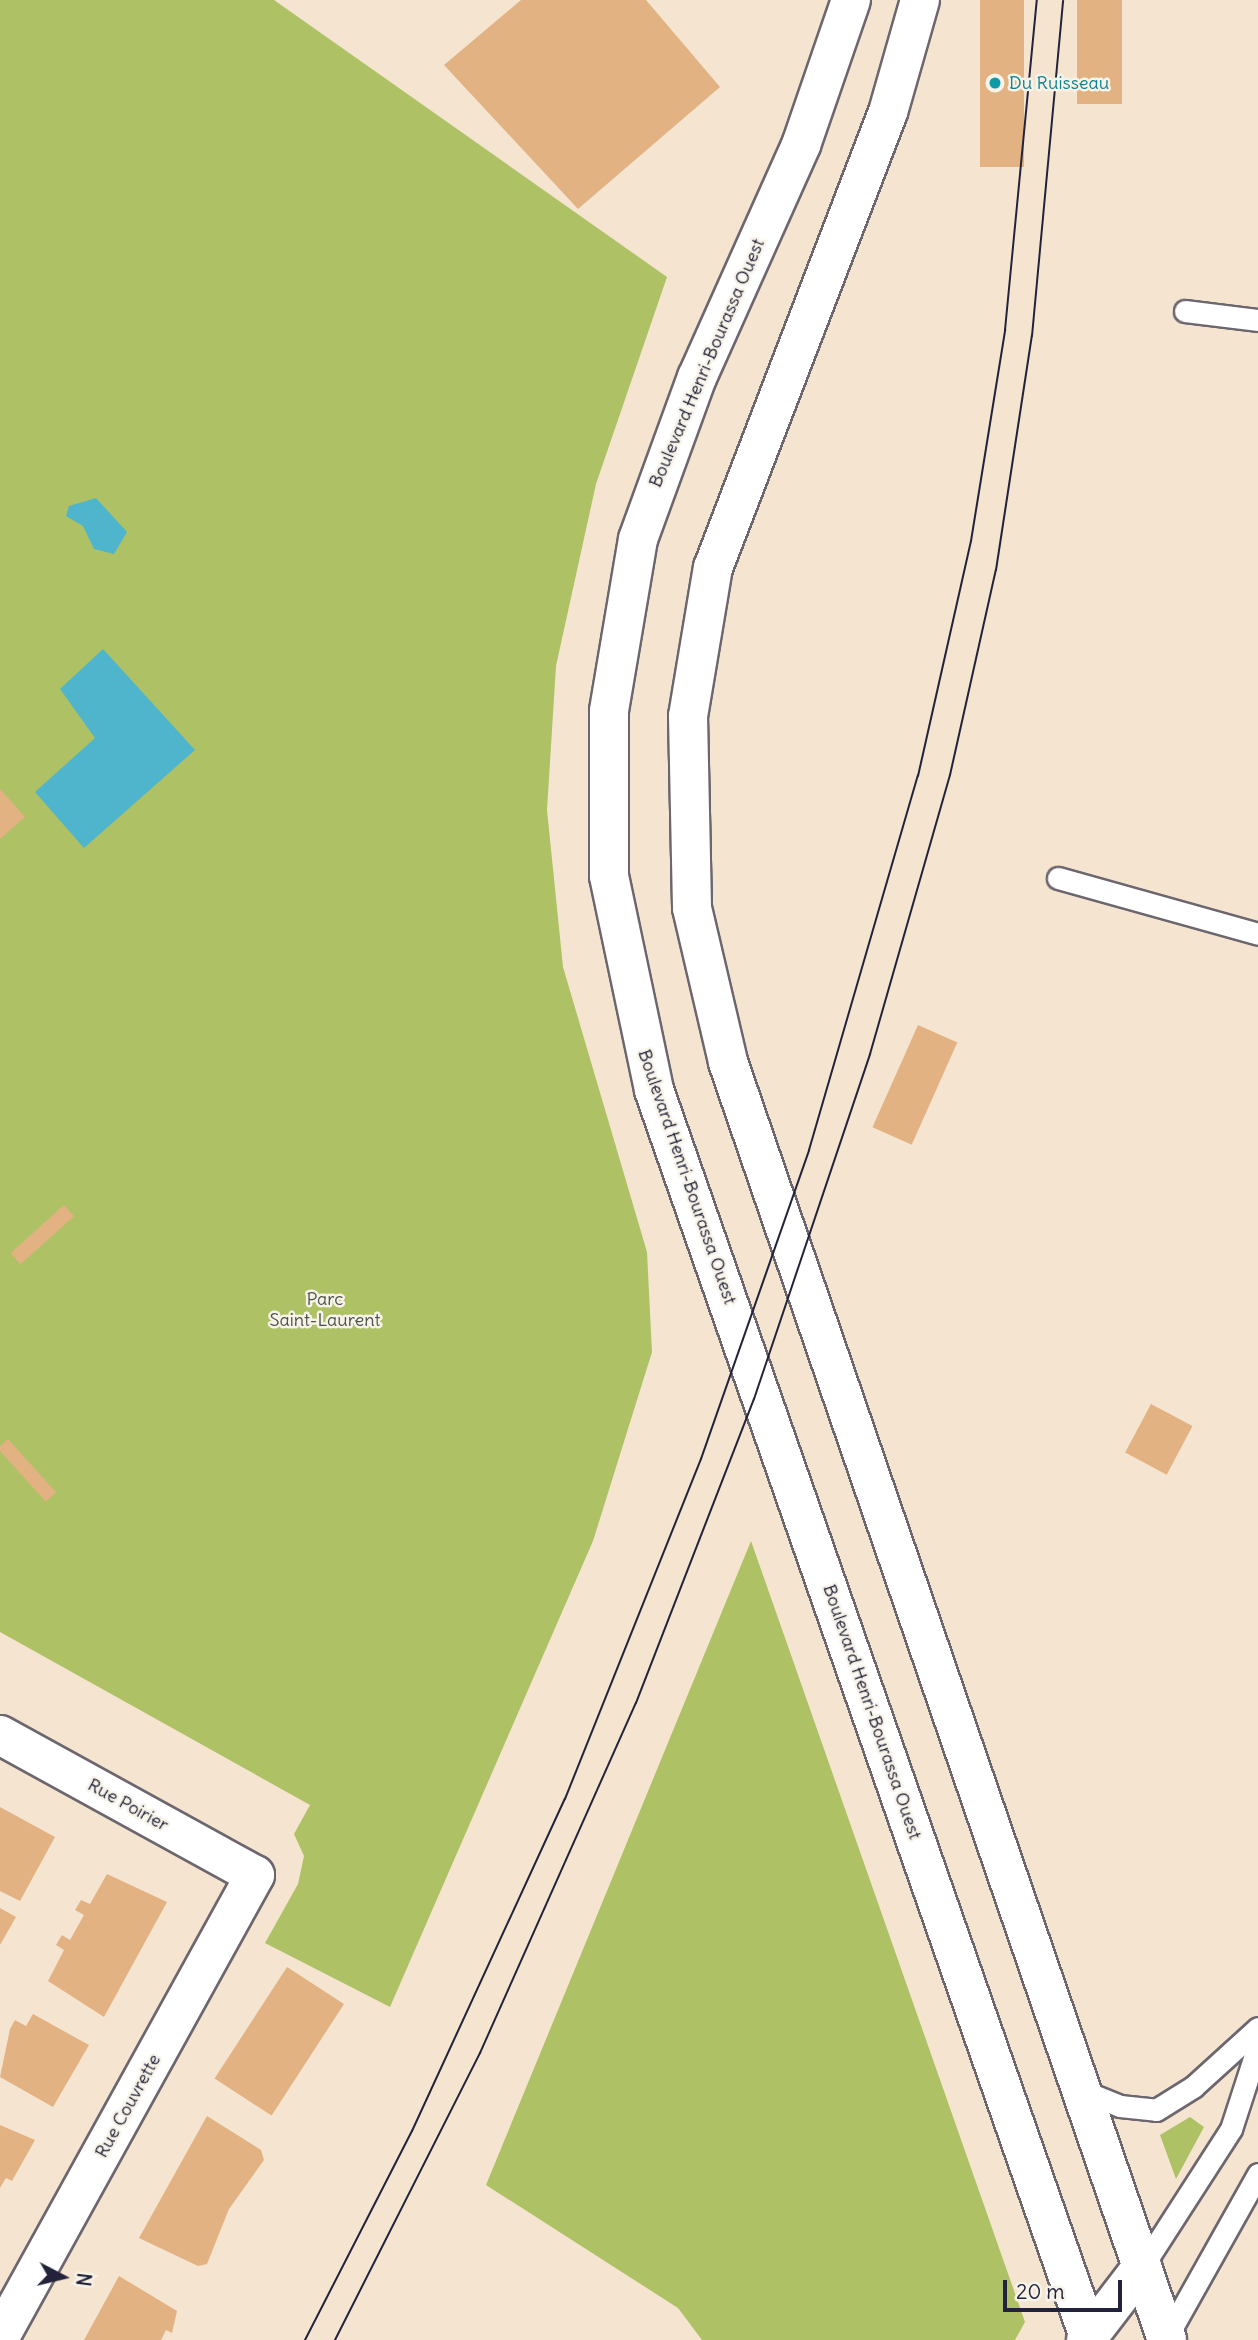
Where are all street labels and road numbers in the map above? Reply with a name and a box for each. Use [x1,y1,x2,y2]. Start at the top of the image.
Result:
street label: Boulevard Henri-Bourassa Ouest [645,235,769,491]
street label: Boulevard Henri-Bourassa Ouest [633,1047,741,1307]
street label: Boulevard Henri-Bourassa Ouest [818,1582,926,1842]
street label: Rue Poirier [84,1774,172,1836]
street label: Rue Couvrette [91,2051,165,2161]

